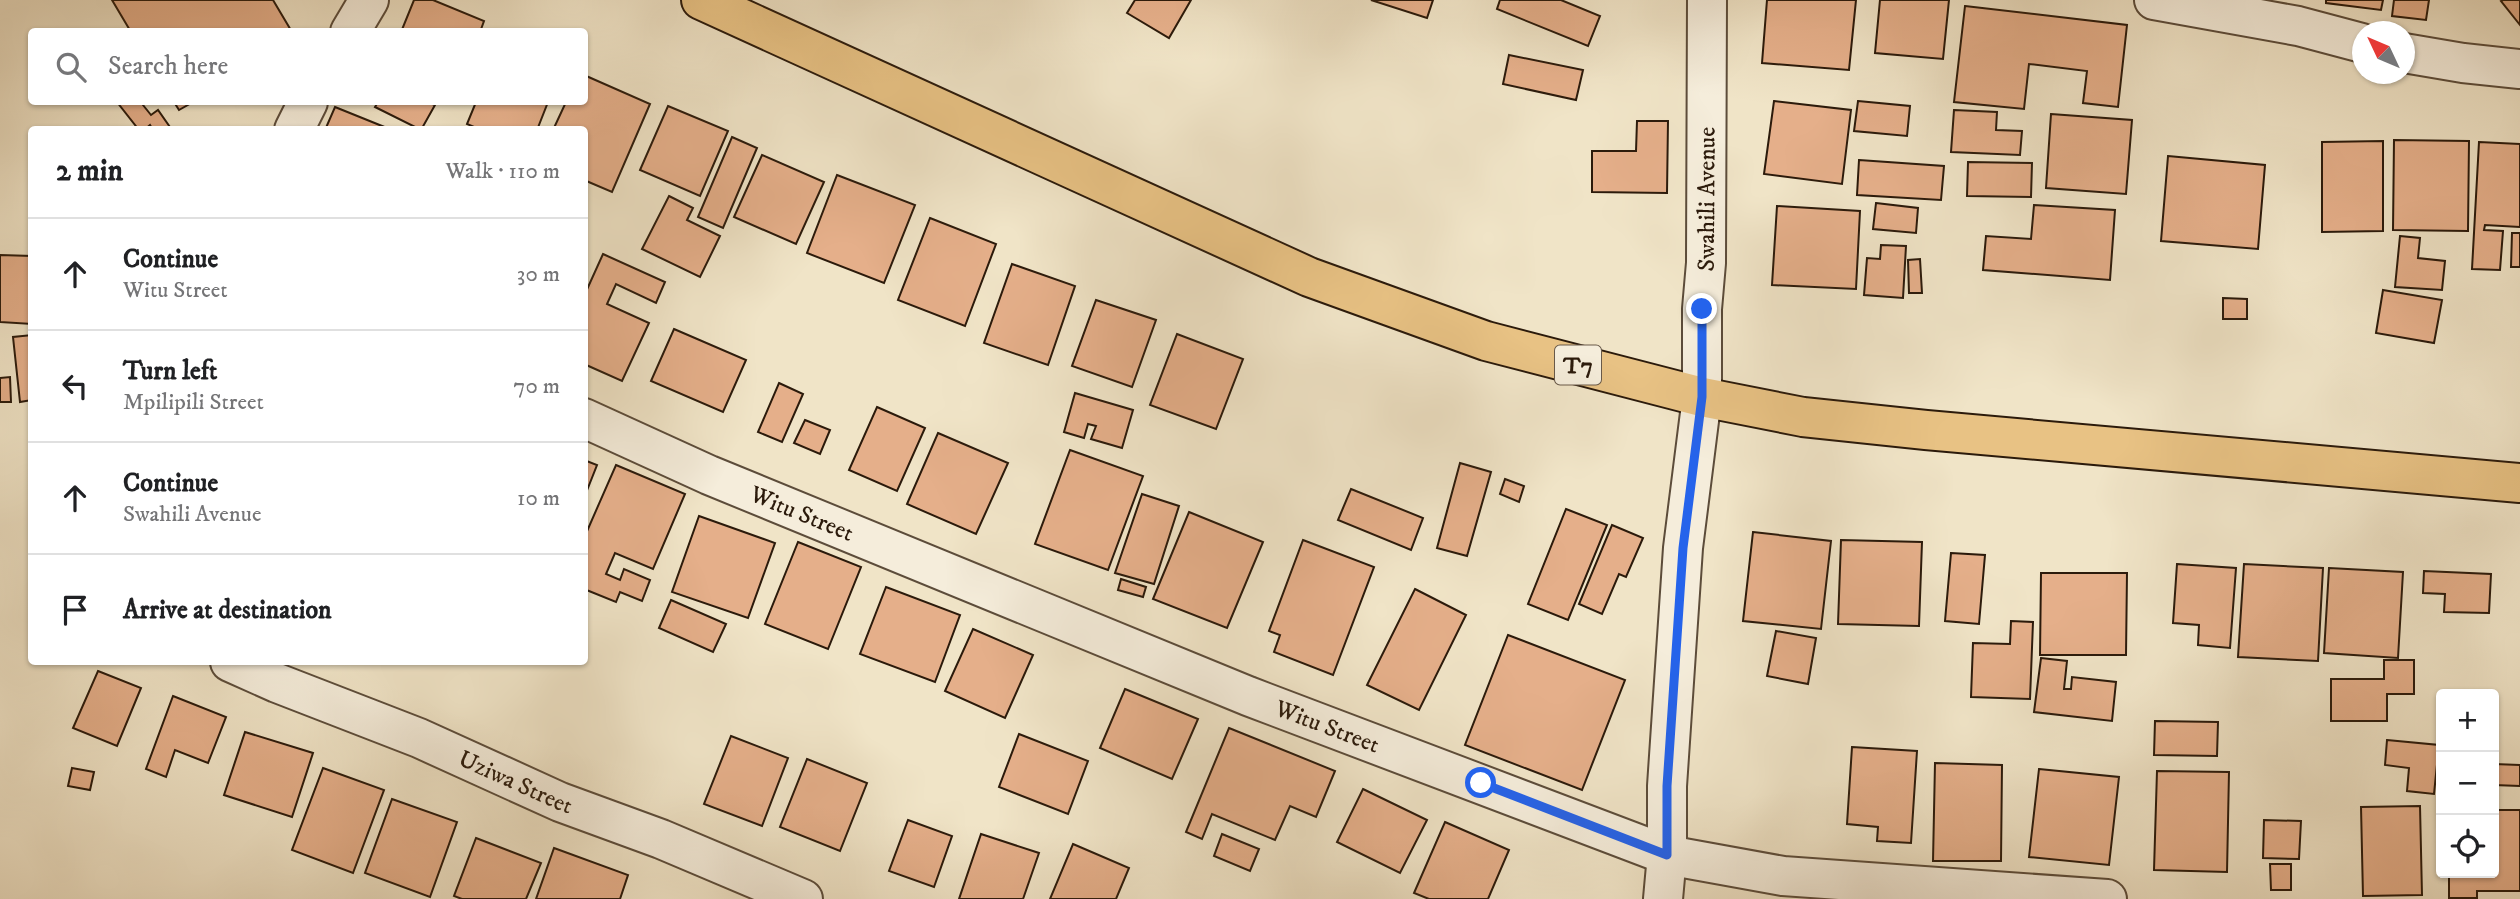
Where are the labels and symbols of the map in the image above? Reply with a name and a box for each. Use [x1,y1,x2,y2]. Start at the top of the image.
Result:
north arrow [2352,21,2415,84]
street label: Swahili Avenue [1691,127,1723,273]
route end [1686,293,1717,324]
road number: T7 [1555,346,1601,384]
street label: Witu Street [745,479,858,549]
street label: Witu Street [1270,693,1384,761]
street label: Uziwa Street [454,744,577,821]
route start [1465,767,1496,798]

